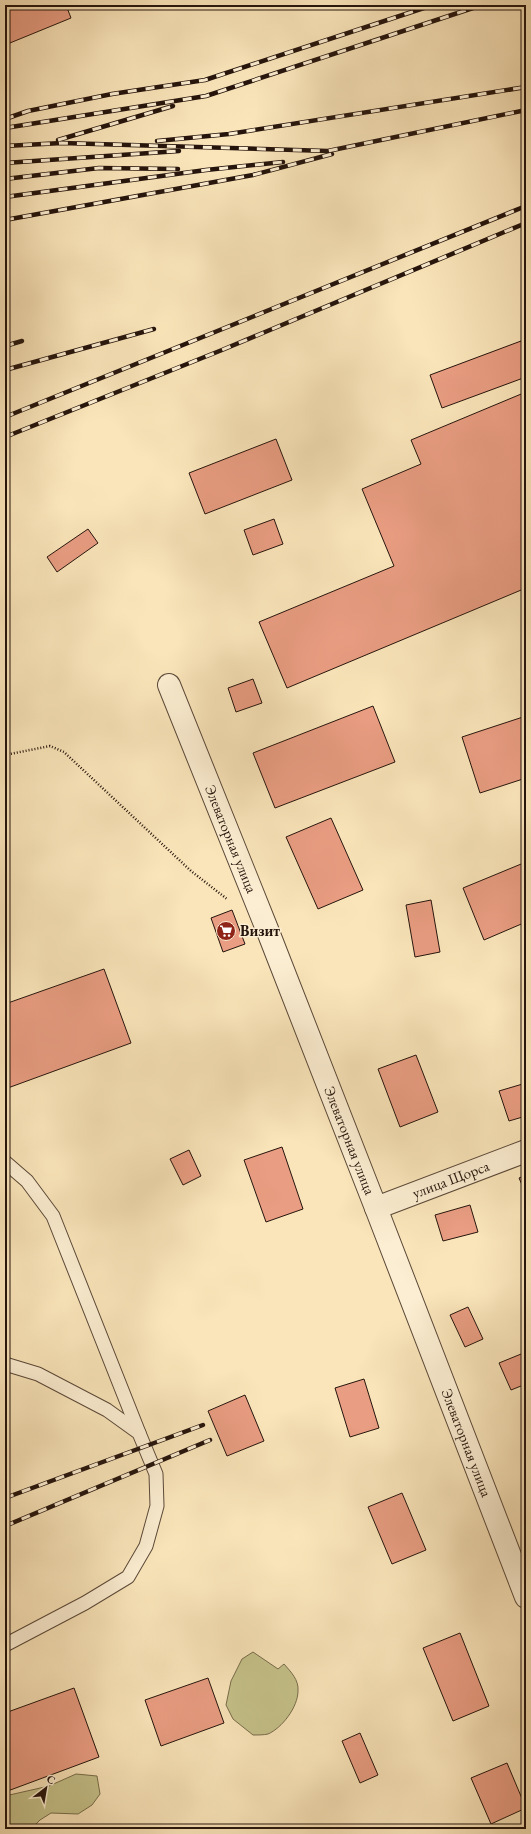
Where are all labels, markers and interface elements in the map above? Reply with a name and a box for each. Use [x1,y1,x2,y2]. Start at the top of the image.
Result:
street label: Элеваторная улица [201,782,262,896]
supermarket icon: Визит [215,920,237,942]
place label: Визит [240,921,280,940]
street label: Элеваторная улица [320,1083,380,1197]
street label: улица Щорса [410,1156,492,1202]
street label: Элеваторная улица [437,1385,496,1499]
north arrow [26,1768,66,1808]
text: С [44,1771,58,1788]

